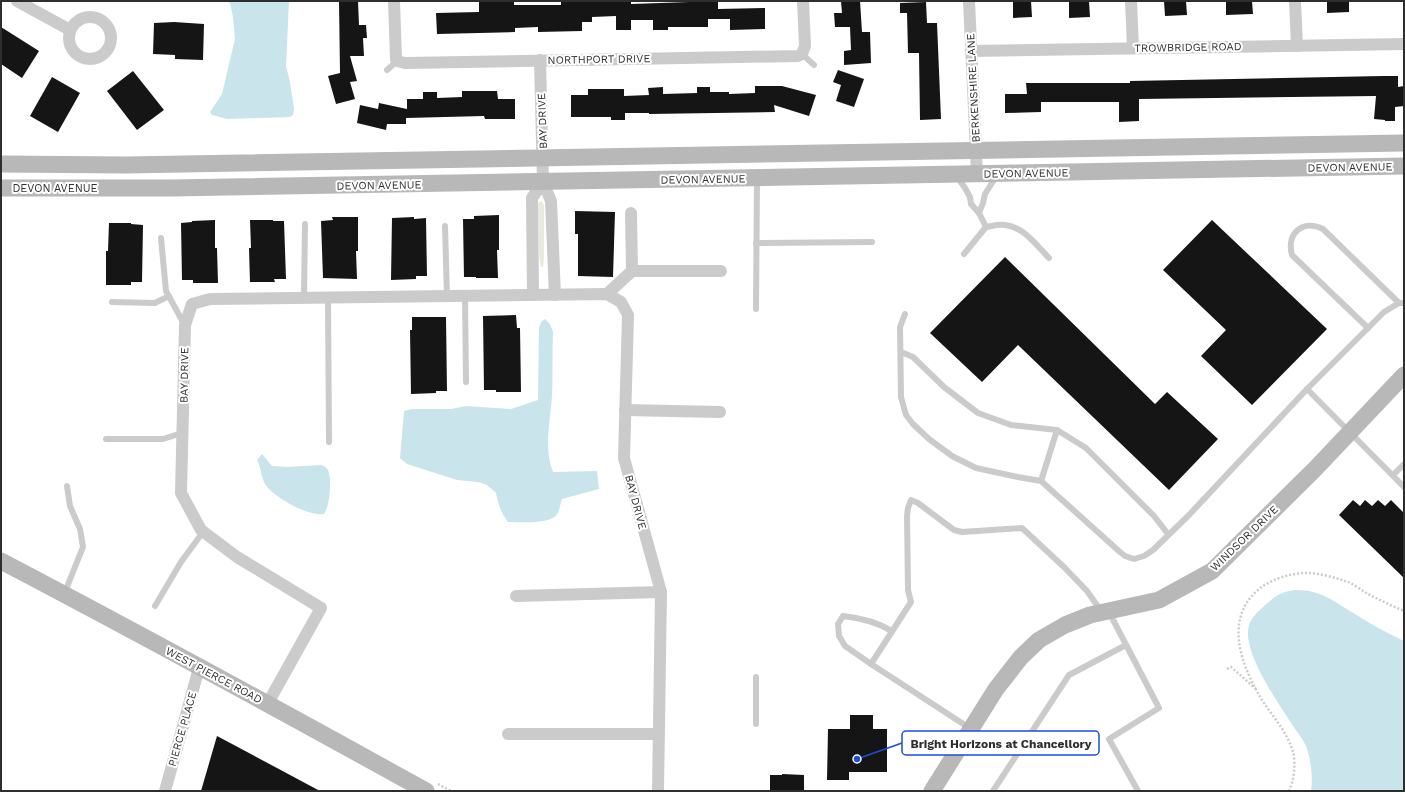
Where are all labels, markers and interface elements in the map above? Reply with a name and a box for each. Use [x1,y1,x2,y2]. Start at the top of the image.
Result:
street label: BERKENSHIRE LANE [964,33,983,143]
street label: TROWBRIDGE ROAD [1134,40,1242,55]
street label: NORTHPORT DRIVE [547,52,651,67]
street label: BAY DRIVE [535,93,550,149]
street label: DEVON AVENUE [1307,160,1393,175]
street label: DEVON AVENUE [983,166,1069,181]
street label: DEVON AVENUE [660,172,746,187]
street label: DEVON AVENUE [336,178,422,193]
street label: DEVON AVENUE [12,182,98,195]
street label: BAY DRIVE [178,347,191,403]
street label: BAY DRIVE [622,473,649,531]
street label: WINDSOR DRIVE [1208,503,1281,574]
street label: WEST PIERCE ROAD [163,644,264,706]
street label: PIERCE PLACE [166,690,199,768]
callout: Bright Horizons at Chancellory [902,731,1099,755]
text: Bright Horizons at Chancellory [910,737,1092,751]

